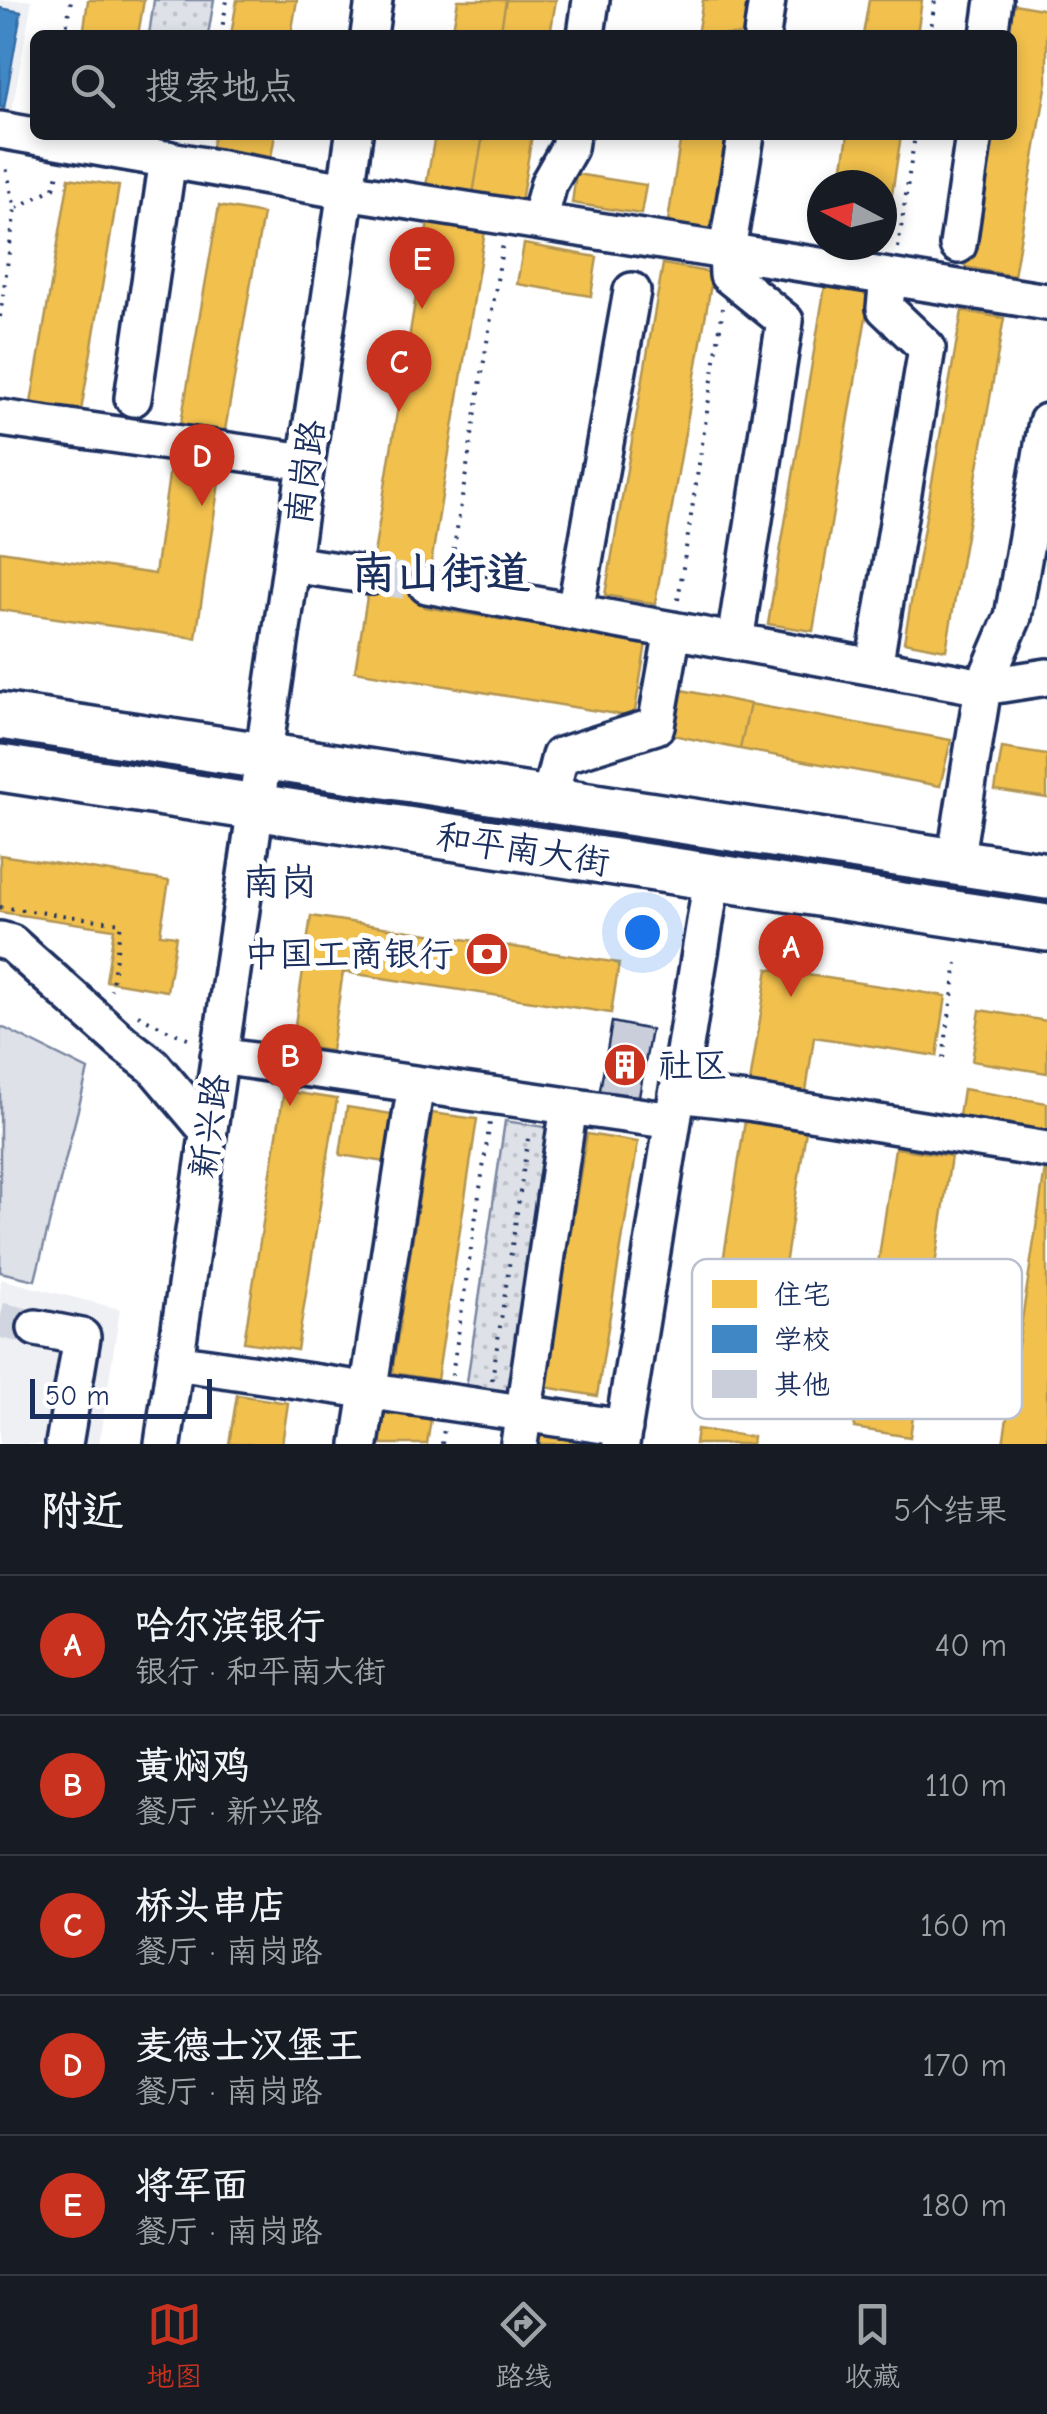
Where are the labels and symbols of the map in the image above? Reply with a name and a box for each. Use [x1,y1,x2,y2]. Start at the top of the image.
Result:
north arrow [807,170,897,260]
pin: E [390,226,454,309]
pin: C [366,330,432,412]
street label: 南岗路 [278,417,333,527]
pin: D [170,424,234,506]
district label: 南山街道 [351,547,531,599]
street label: 和平南大街 [433,816,613,883]
district label: 南岗 [242,861,318,905]
your location [617,907,668,958]
pin: A [758,914,824,997]
bank icon: 中国工商银行 [464,931,510,977]
place label: 中国工商银行 [244,934,454,975]
pin: B [258,1024,322,1106]
building icon: 社区 [602,1042,648,1088]
place label: 社区 [658,1045,728,1086]
street label: 新兴路 [182,1071,237,1181]
legend [692,1259,1022,1419]
text: 住宅 [774,1279,830,1311]
text: 学校 [774,1324,830,1356]
text: 其他 [774,1369,830,1401]
scale bar [30,1374,212,1418]

